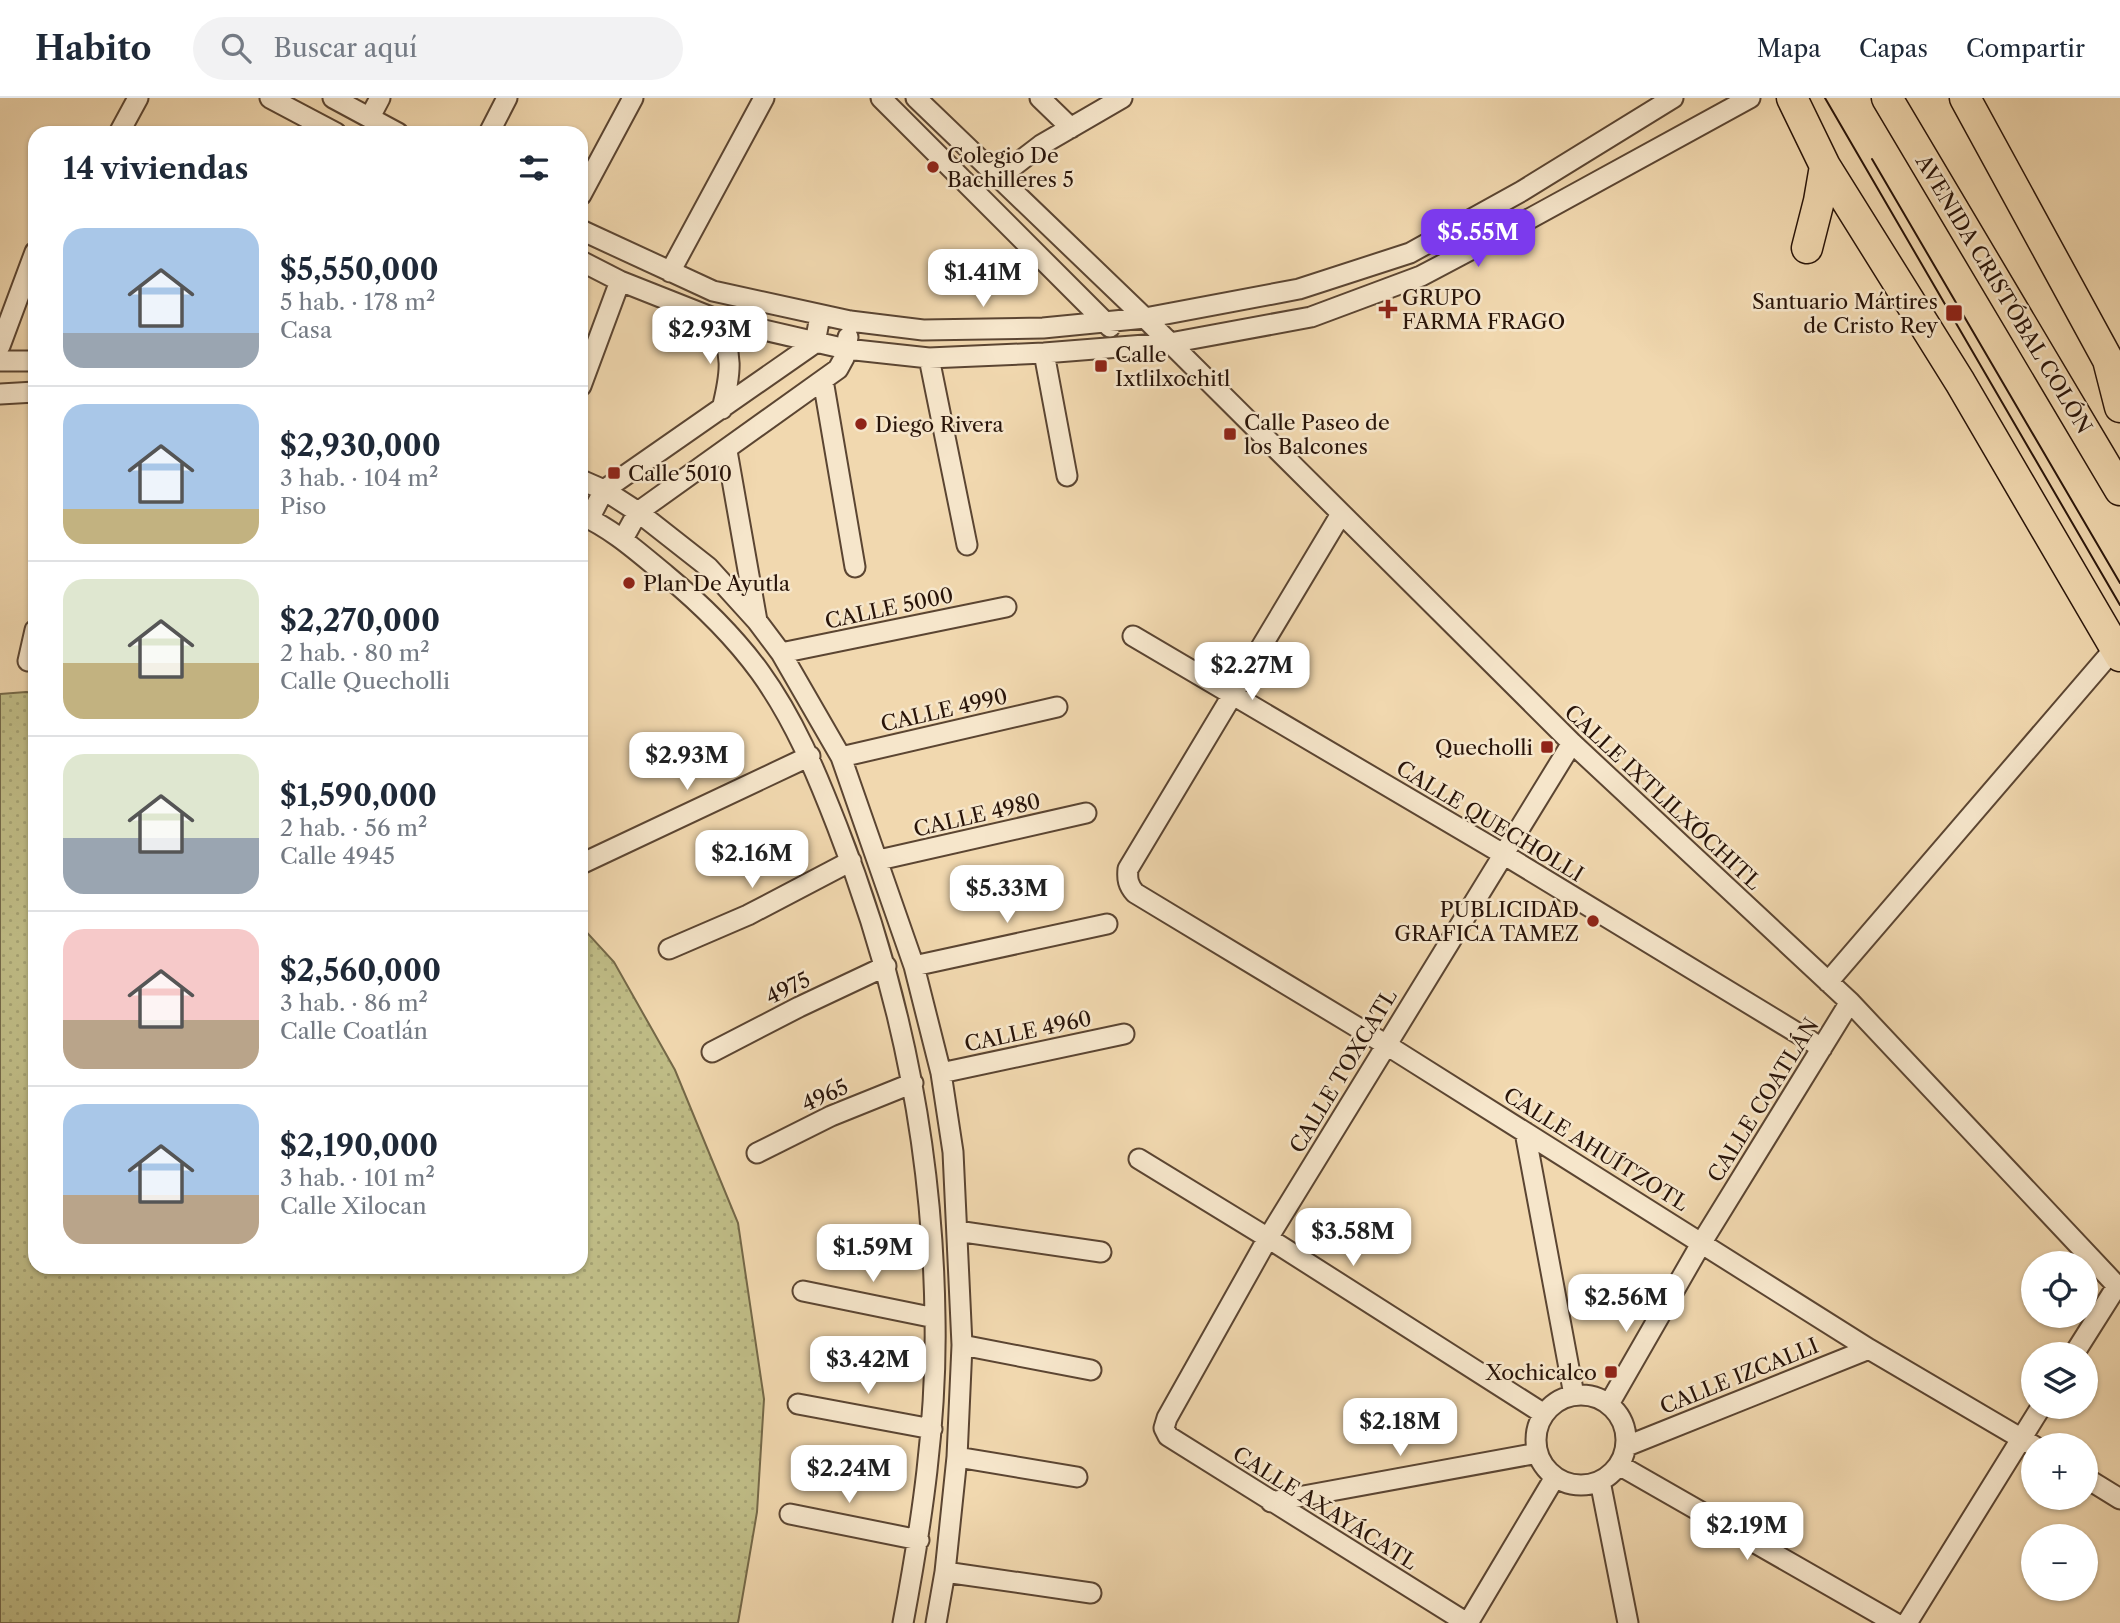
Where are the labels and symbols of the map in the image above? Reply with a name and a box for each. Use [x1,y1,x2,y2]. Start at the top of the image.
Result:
place label: Colegio De Bachilleres 5 [947,143,1074,192]
street label: AVENIDA CRISTÓBAL COLÓN [1910,149,2097,438]
marker: Colegio De Bachilleres 5 [925,159,941,175]
pin: $5.55M [1421,209,1535,269]
pin: $1.41M [926,250,1040,309]
place label: GRUPO FARMA FRAGO [1402,285,1565,334]
place label: Santuario Mártires de Cristo Rey [1752,289,1938,338]
marker: GRUPO FARMA FRAGO [1380,301,1396,317]
marker: Santuario Mártires de Cristo Rey [1944,303,1964,323]
pin: $2.93M [653,306,767,366]
place label: Calle Ixtlilxochitl [1115,342,1230,391]
marker: Calle Ixtlilxochitl [1093,358,1109,374]
place label: Calle Paseo de los Balcones [1244,410,1390,459]
place label: Diego Rivera [875,412,1004,437]
marker: Diego Rivera [853,416,869,432]
marker: Calle Paseo de los Balcones [1222,426,1238,442]
place label: Calle 5010 [628,461,732,486]
marker: Calle 5010 [606,465,622,481]
place label: Plan De Ayutla [643,571,791,596]
marker: Plan De Ayutla [621,575,637,591]
street label: CALLE 5000 [822,582,956,634]
pin: $2.27M [1195,642,1309,702]
street label: CALLE 4990 [878,683,1010,737]
street label: CALLE IXTLILXÓCHITL [1560,699,1767,895]
pin: $2.93M [630,732,744,792]
place label: Quecholli [1435,735,1533,760]
marker: Quecholli [1539,739,1555,755]
street label: CALLE QUECHOLLI [1392,755,1588,887]
street label: CALLE 4980 [911,788,1043,842]
pin: $2.16M [695,830,809,890]
pin: $5.33M [950,866,1064,925]
place label: PUBLICIDAD GRAFICA TAMEZ [1394,897,1579,946]
marker: PUBLICIDAD GRAFICA TAMEZ [1585,913,1601,929]
street label: 4975 [762,967,814,1009]
street label: CALLE TOXCATL [1284,984,1402,1157]
street label: CALLE 4960 [962,1005,1094,1057]
street label: CALLE COATLÁN [1702,1013,1824,1187]
street label: 4965 [798,1074,852,1116]
street label: CALLE AHUÍTZOTL [1499,1082,1693,1216]
pin: $3.58M [1296,1208,1410,1268]
pin: $1.59M [816,1224,930,1284]
pin: $2.56M [1569,1274,1683,1334]
street label: CALLE IZCALLI [1656,1333,1822,1419]
pin: $3.42M [811,1336,925,1396]
place label: Xochicalco [1484,1360,1597,1385]
marker: Xochicalco [1603,1364,1619,1380]
pin: $2.18M [1343,1398,1457,1458]
street label: CALLE AXAYÁCATL [1228,1441,1422,1575]
pin: $2.24M [792,1446,906,1505]
pin: $2.19M [1690,1502,1804,1562]

